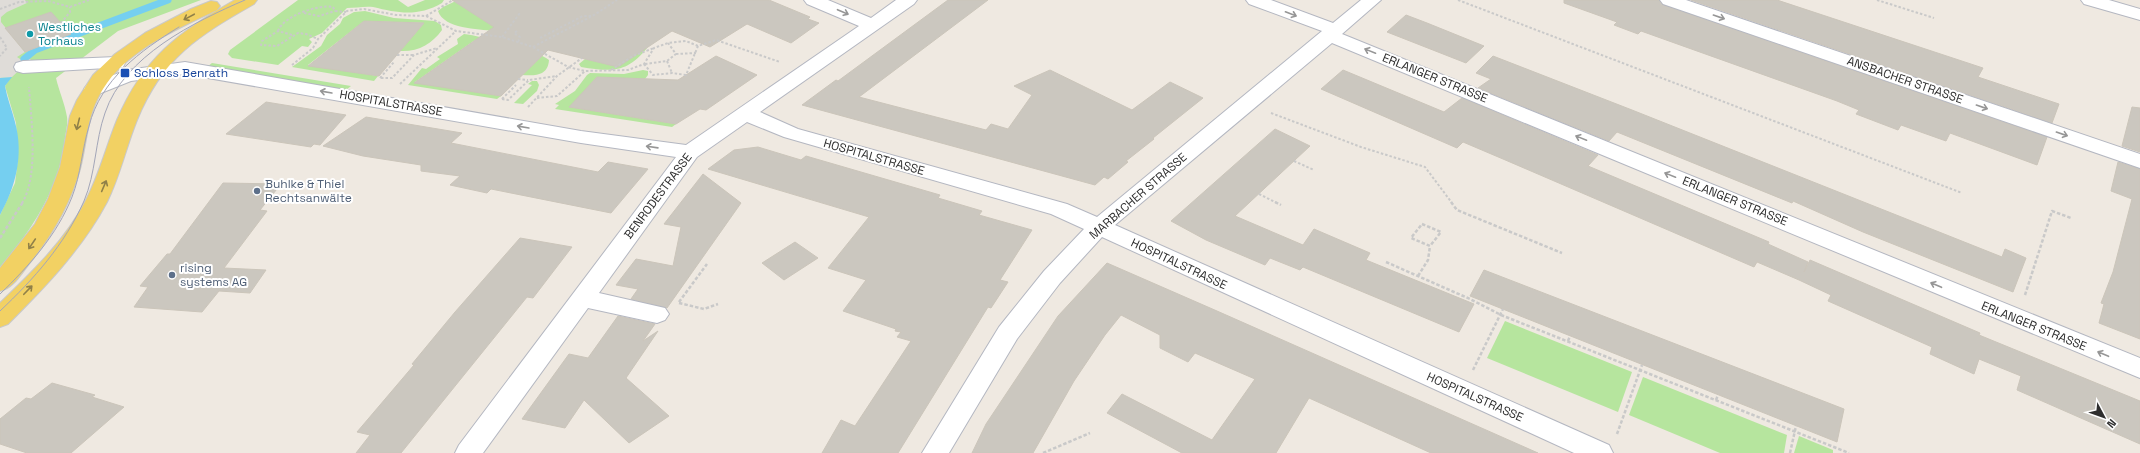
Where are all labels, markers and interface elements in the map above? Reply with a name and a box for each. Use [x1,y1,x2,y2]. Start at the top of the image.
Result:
one-way arrow [836,9,848,17]
one-way arrow [1285,10,1297,18]
one-way arrow [184,13,196,21]
one-way arrow [1713,14,1726,21]
place label: Westliches Torhaus [38,19,101,49]
marker: Westliches Torhaus [25,29,35,39]
one-way arrow [1364,47,1376,55]
street label: ERLANGER STRASSE [1380,50,1490,107]
street label: ANSBACHER STRASSE [1845,53,1965,107]
place label: Schloss Benrath [134,65,228,81]
marker: Schloss Benrath [119,67,131,79]
street label: HOSPITALSTRASSE [338,86,444,120]
one-way arrow [320,88,333,96]
one-way arrow [1975,103,1987,111]
one-way arrow [74,117,81,130]
one-way arrow [517,123,530,131]
one-way arrow [2055,131,2068,138]
one-way arrow [1575,133,1587,141]
street label: HOSPITALSTRASSE [822,135,927,179]
one-way arrow [645,143,658,151]
street label: MARBACHER STRASSE [1086,149,1190,243]
street label: BENRODESTRASSE [621,150,696,242]
one-way arrow [1665,170,1677,178]
street label: ERLANGER STRASSE [1680,173,1790,230]
place label: Buhlke & Thiel Rechtsanwälte [265,176,352,206]
one-way arrow [101,180,108,192]
marker: Buhlke & Thiel Rechtsanwälte [252,186,262,196]
street label: HOSPITALSTRASSE [1128,235,1230,293]
one-way arrow [28,238,36,249]
place label: rising systems AG [180,260,247,290]
marker: rising systems AG [167,270,177,280]
one-way arrow [1930,280,1942,288]
one-way arrow [23,285,32,295]
street label: ERLANGER STRASSE [1979,298,2089,355]
one-way arrow [2098,350,2110,358]
street label: HOSPITALSTRASSE [1424,368,1526,426]
north arrow [2084,397,2124,437]
text: N [2104,416,2119,431]

